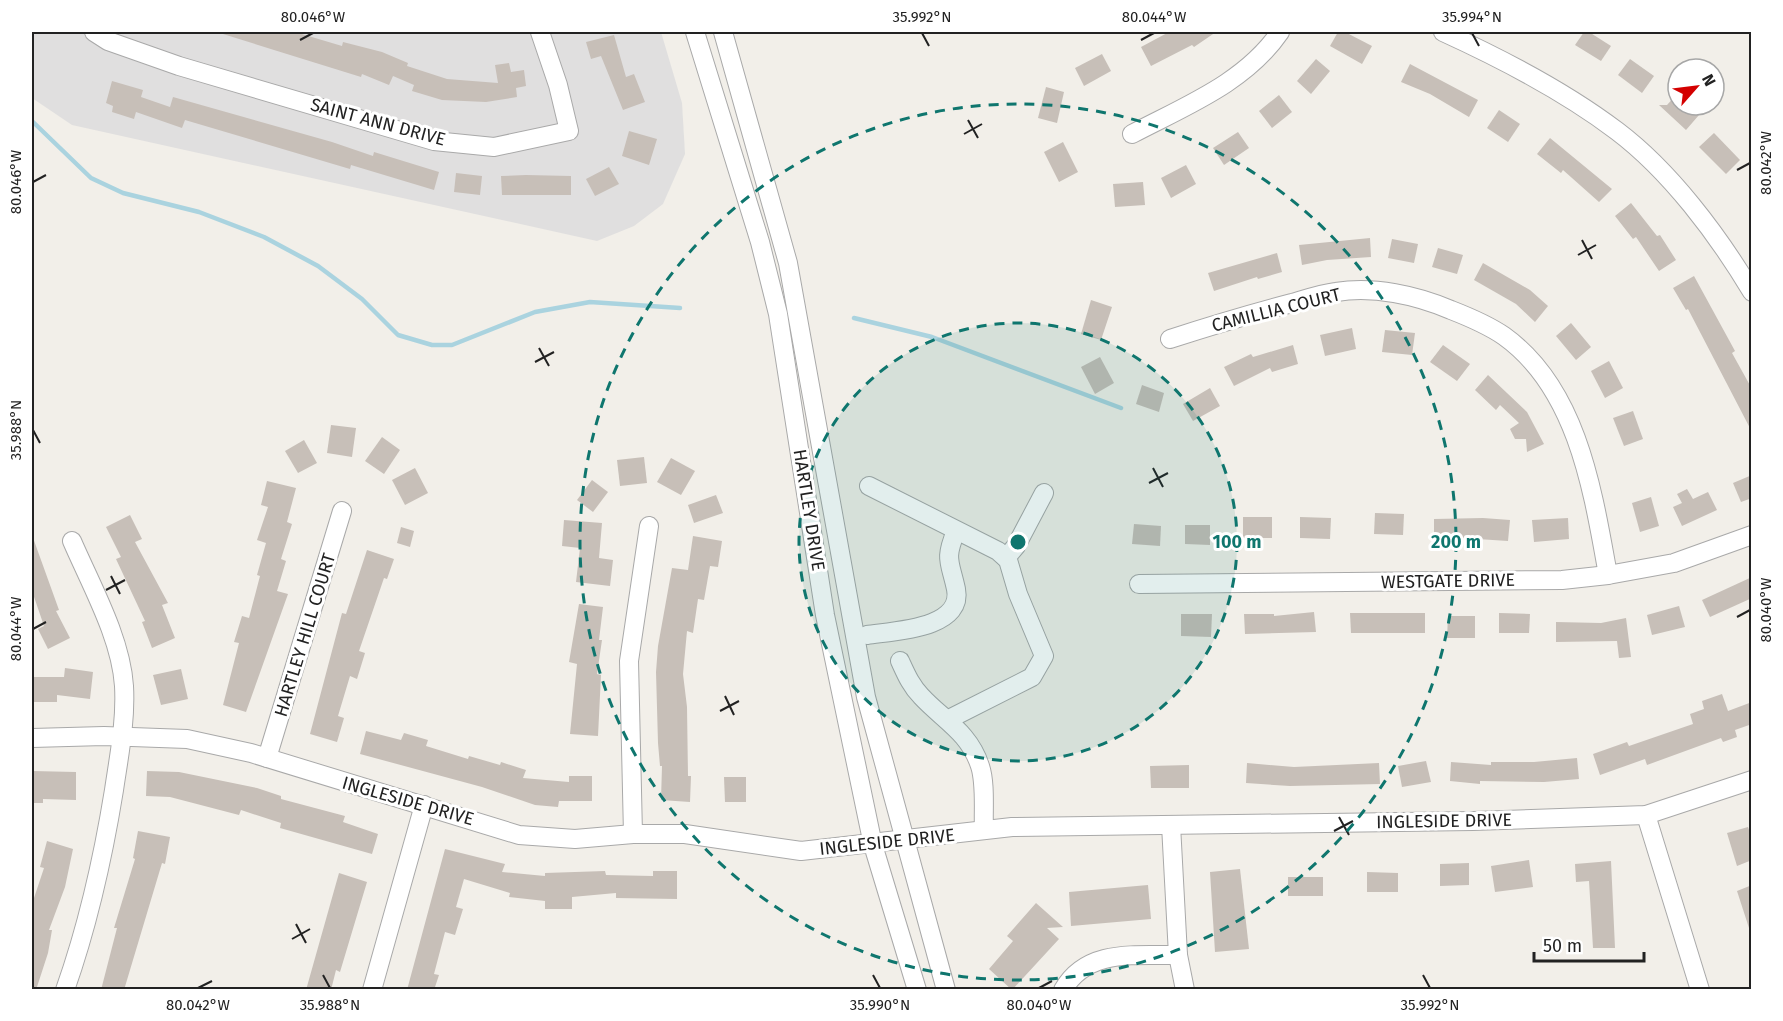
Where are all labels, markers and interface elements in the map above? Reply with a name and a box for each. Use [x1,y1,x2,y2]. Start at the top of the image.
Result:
text: 80.046°W [281,8,346,26]
text: 35.992°N [892,8,952,26]
text: 80.044°W [1122,8,1187,26]
text: 35.994°N [1442,8,1502,26]
north arrow [1666,57,1726,117]
text: N [1698,71,1720,89]
street label: SAINT ANN DRIVE [308,93,448,151]
text: 80.042°W [1757,131,1775,195]
text: 80.046°W [7,149,25,214]
street label: CAMILLIA COURT [1209,283,1343,337]
text: 35.988°N [7,400,25,460]
street label: HARTLEY DRIVE [789,448,829,572]
text: 100 m [1213,531,1261,553]
text: 200 m [1431,531,1481,553]
centre of rings [1008,532,1028,552]
street label: HARTLEY HILL COURT [270,550,341,719]
street label: WESTGATE DRIVE [1381,569,1515,593]
text: 80.040°W [1757,577,1775,643]
text: 80.044°W [7,596,25,661]
street label: INGLESIDE DRIVE [340,772,476,830]
street label: INGLESIDE DRIVE [1376,809,1512,833]
street label: INGLESIDE DRIVE [818,824,956,860]
scale bar [1534,925,1644,963]
text: 50 m [1543,935,1582,957]
text: 80.042°W [166,996,230,1014]
text: 35.988°N [300,996,360,1014]
text: 35.990°N [850,996,910,1014]
text: 80.040°W [1006,996,1072,1014]
text: 35.992°N [1400,996,1460,1014]

